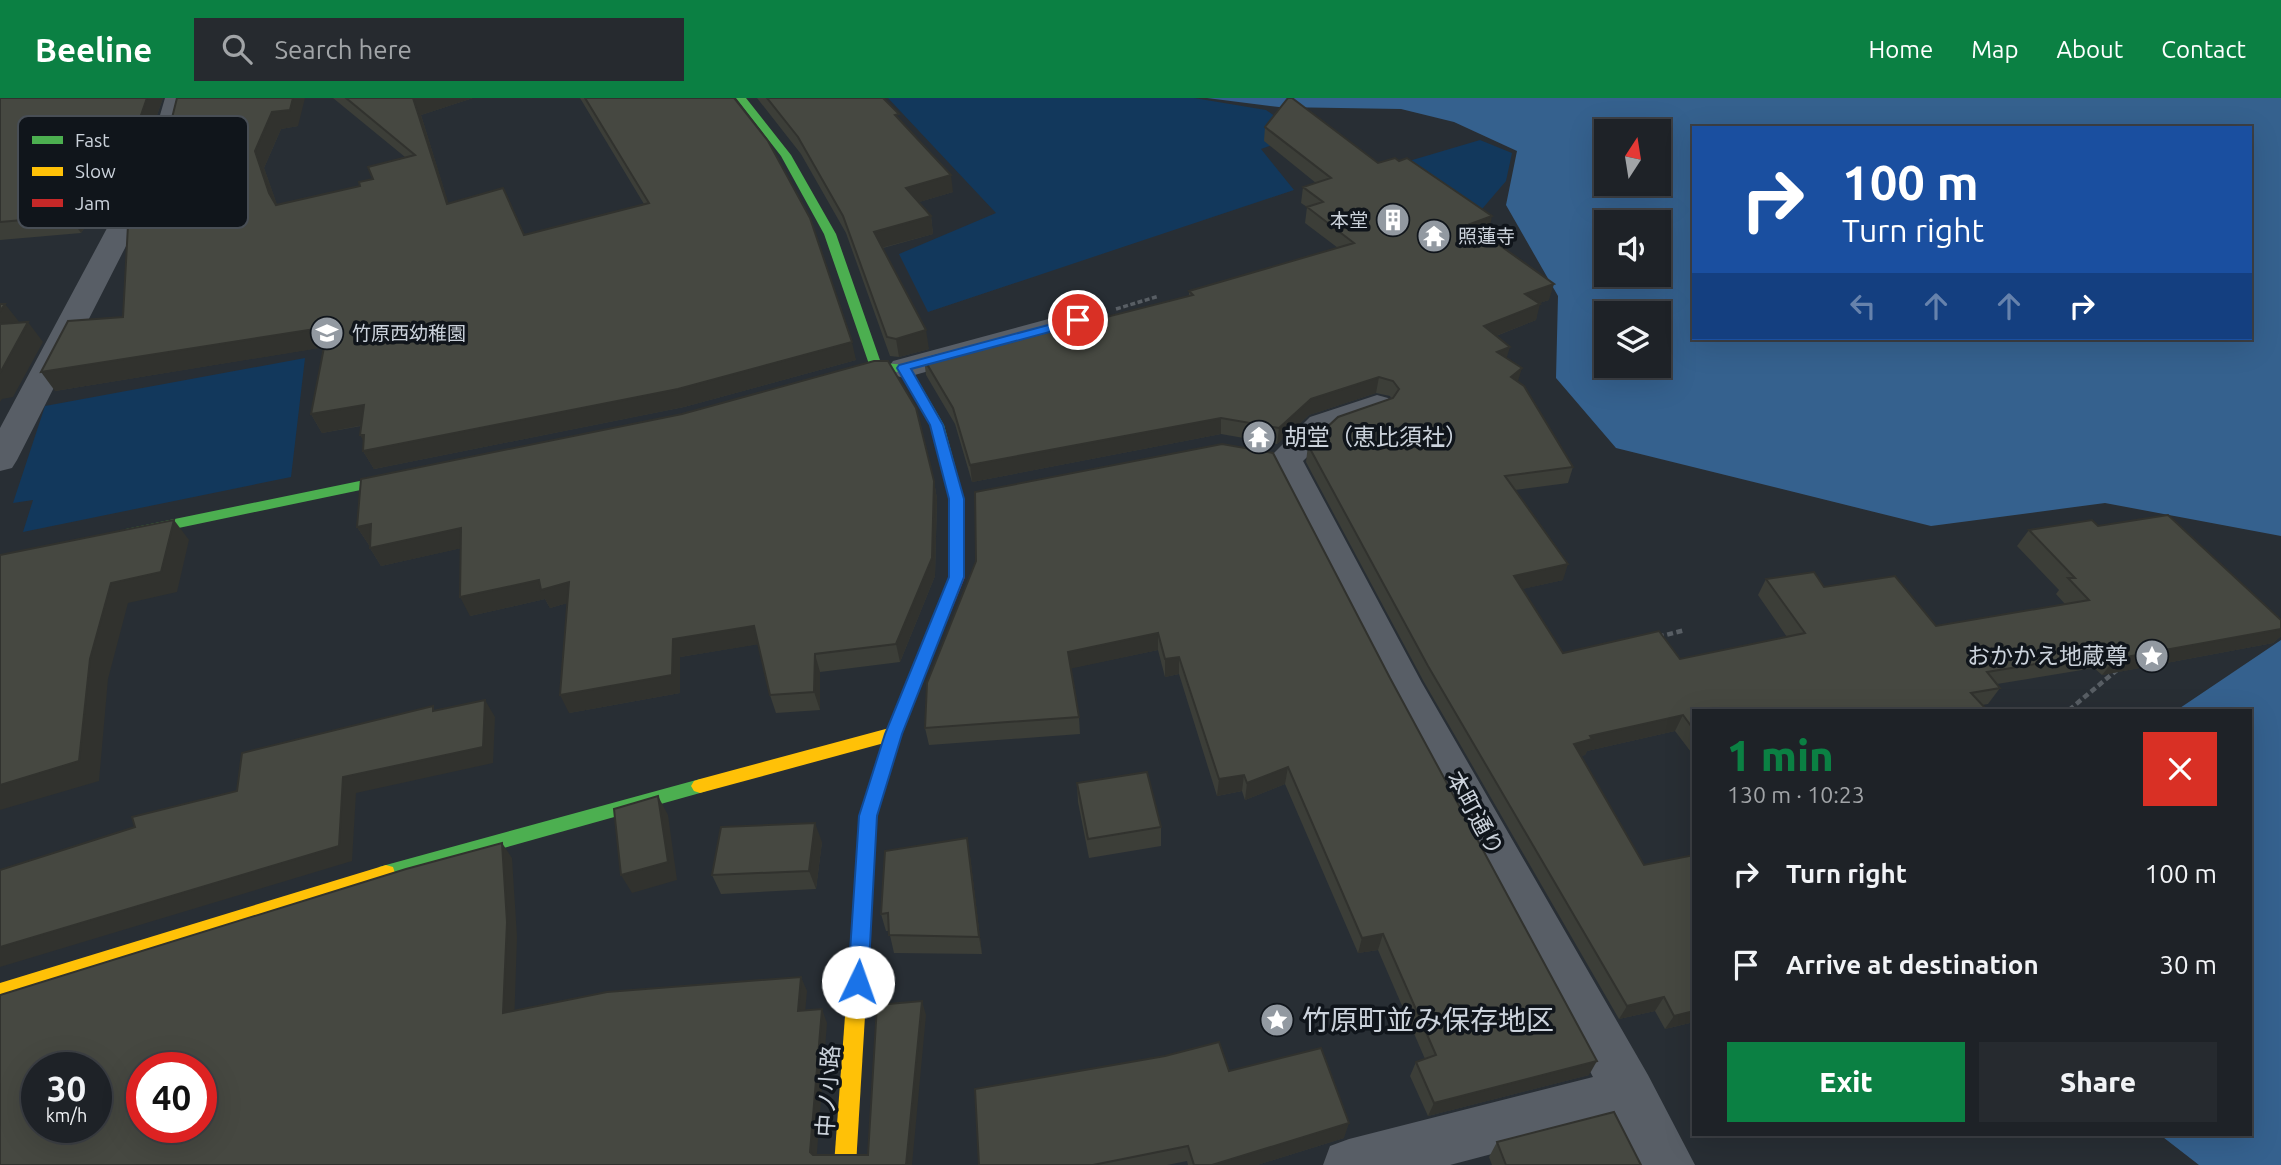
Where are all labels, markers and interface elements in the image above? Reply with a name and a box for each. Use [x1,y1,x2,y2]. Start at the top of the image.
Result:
search box [194,18,684,81]
icon: search [218,30,256,68]
text: Beeline [35,31,152,68]
text: Search here [274,35,412,64]
text: Home [1868,36,1933,63]
text: Map [1971,36,2018,63]
text: About [2056,36,2123,63]
text: Contact [2161,36,2246,63]
legend [18,116,248,228]
north arrow [1594,119,1671,196]
map controls [1594,119,1671,378]
text: Fast [75,129,110,151]
icon: right [1727,154,1818,245]
text: 100 m [1842,154,1979,209]
text: Slow [75,160,116,182]
text: Jam [75,192,111,214]
building icon: 本堂 [1374,201,1412,239]
place label: 本堂 [1330,209,1368,231]
button: sound [1594,210,1671,287]
text: Turn right [1842,212,1984,248]
temple icon: 照蓮寺 [1415,217,1453,255]
place label: 照蓮寺 [1458,225,1515,247]
icon: left [1844,287,1882,325]
icon: ahead [1917,287,1955,325]
icon: ahead [1990,287,2028,325]
icon: right [2063,287,2101,325]
pin [1048,290,1108,350]
icon: arrive [1059,301,1097,339]
button: layers [1594,301,1671,378]
school or university icon: 竹原西幼稚園 [308,314,346,352]
place label: 竹原西幼稚園 [352,322,466,344]
temple icon: 胡堂（恵比須社） [1240,418,1278,456]
place label: 胡堂（恵比須社） [1284,424,1468,449]
place icon: おかかえ地蔵尊 [2133,637,2171,675]
place label: おかかえ地蔵尊 [1967,643,2128,668]
text: 1 min [1727,732,1834,779]
button: close [2143,732,2217,806]
street label: 本町通り [1442,766,1509,859]
text: 130 m · 10:23 [1727,782,1865,807]
icon: right [1727,855,1765,893]
text: Turn right [1786,859,1907,888]
text: 100 m [2145,859,2217,888]
position arrow [821,945,895,1019]
icon: arrive [1727,946,1765,984]
text: Arrive at destination [1786,950,2039,979]
text: 30 m [2159,950,2217,979]
place icon: 竹原町並み保存地区 [1258,1001,1296,1039]
place label: 竹原町並み保存地区 [1302,1004,1554,1035]
button: Exit [1727,1042,1965,1122]
button: Share [1979,1042,2217,1122]
street label: 中ノ小路 [812,1044,843,1138]
speed limit sign: 40 [126,1052,217,1143]
text: 30 [47,1068,86,1108]
text: km/h [46,1105,87,1125]

